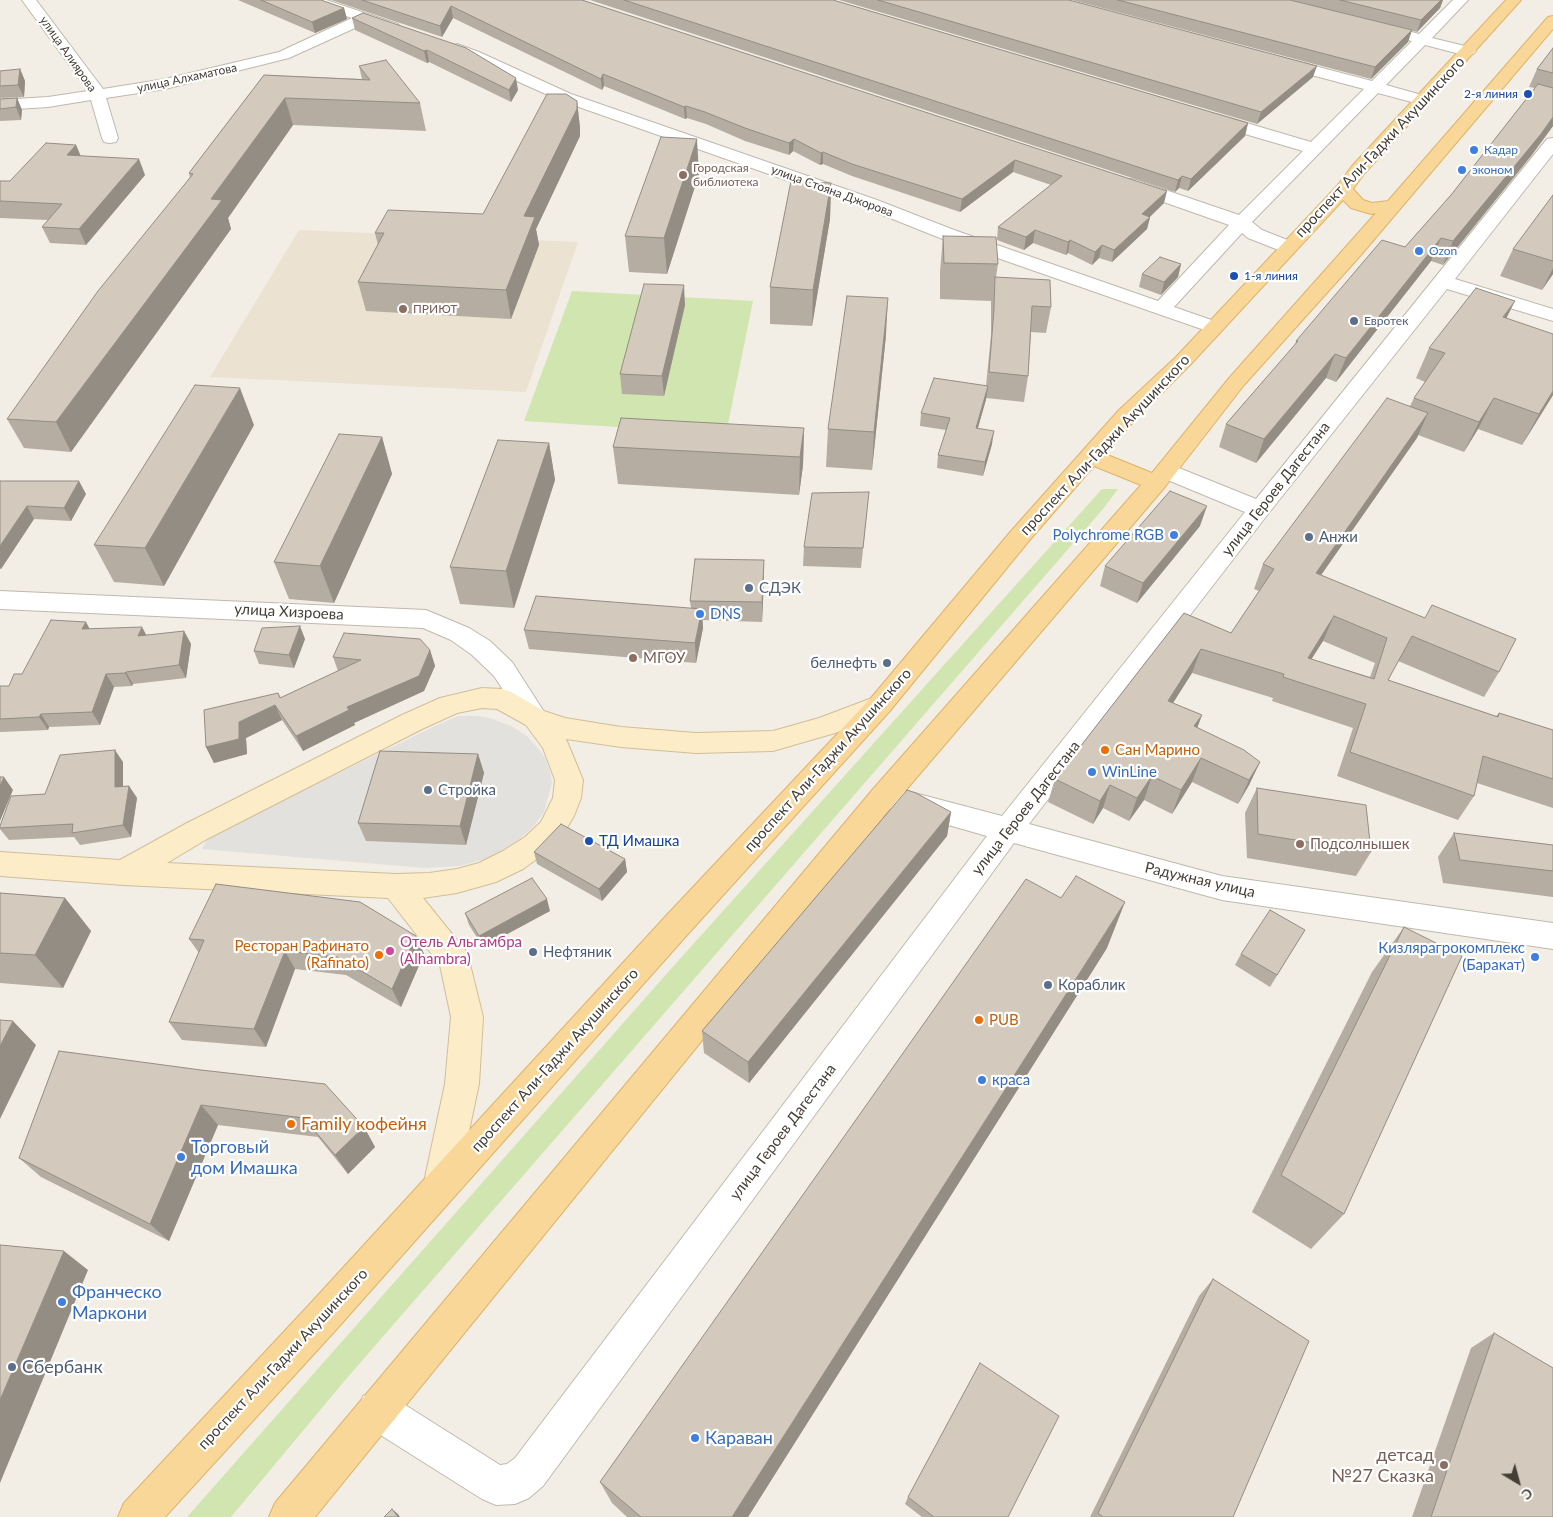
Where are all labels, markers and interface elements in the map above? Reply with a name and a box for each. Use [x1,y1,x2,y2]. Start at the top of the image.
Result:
street label: улица Алиярова [36,13,100,95]
street label: проспект Али-Гаджи Акушинского [1291,53,1469,241]
street label: улица Алхаматова [136,60,238,96]
place label: 2-я линия [1464,87,1518,101]
marker: 2-я линия [1522,88,1534,100]
place label: Кадар [1484,143,1518,157]
marker: Кадар [1468,144,1480,156]
place label: Городская библиотека [693,161,759,189]
street label: улица Стояна Джорова [769,162,895,220]
place label: эконом [1472,163,1513,177]
marker: эконом [1456,164,1468,176]
marker: Городская библиотека [677,169,689,181]
place label: Ozon [1429,244,1457,258]
marker: Ozon [1413,245,1425,257]
place label: 1-я линия [1244,269,1298,283]
marker: 1-я линия [1228,270,1240,282]
place label: ПРИЮТ [413,302,457,316]
marker: ПРИЮТ [397,303,409,315]
place label: Евротек [1364,314,1408,328]
marker: Евротек [1348,315,1360,327]
street label: проспект Али-Гаджи Акушинского [1016,351,1194,539]
street label: улица Героев Дагестана [1218,418,1334,560]
place label: Polychrome RGB [1053,526,1164,544]
place label: Анжи [1319,528,1358,546]
marker: Polychrome RGB [1168,529,1180,541]
marker: Анжи [1303,531,1315,543]
place label: СДЭК [759,579,801,597]
marker: СДЭК [743,582,755,594]
street label: улица Хизроева [234,600,344,624]
place label: DNS [710,605,741,623]
marker: DNS [694,608,706,620]
place label: МГОУ [643,649,685,667]
marker: МГОУ [627,652,639,664]
place label: белнефть [810,654,877,672]
marker: белнефть [881,657,893,669]
street label: проспект Али-Гаджи Акушинского [741,665,915,855]
street label: улица Героев Дагестана [968,737,1084,879]
place label: Сан Марино [1115,741,1200,759]
marker: Сан Марино [1099,744,1111,756]
place label: WinLine [1102,763,1157,781]
marker: WinLine [1086,766,1098,778]
place label: Стройка [438,781,496,799]
marker: Стройка [422,784,434,796]
place label: ТД Имашка [599,832,680,850]
marker: ТД Имашка [583,835,595,847]
place label: Подсолнышек [1310,835,1410,853]
marker: Подсолнышек [1294,838,1306,850]
street label: Радужная улица [1143,859,1257,901]
place label: Отель Альгамбра (Alhambra) [400,933,522,968]
place label: Ресторан Рафинато (Rafinato) [234,937,369,972]
place label: Кизлярагрокомплекс (Баракат) [1378,939,1525,974]
place label: Нефтяник [543,943,612,961]
marker: Отель Альгамбра (Alhambra) [384,945,396,957]
marker: Нефтяник [527,946,539,958]
marker: Ресторан Рафинато (Rafinato) [373,949,385,961]
marker: Кизлярагрокомплекс (Баракат) [1529,951,1541,963]
street label: проспект Али-Гаджи Акушинского [468,965,642,1155]
place label: Кораблик [1058,976,1126,994]
marker: Кораблик [1042,979,1054,991]
place label: PUB [989,1011,1019,1029]
marker: PUB [973,1014,985,1026]
street label: улица Героев Дагестана [726,1061,840,1203]
place label: краса [992,1071,1030,1089]
marker: краса [976,1074,988,1086]
place label: Family кофейня [301,1113,427,1135]
marker: Family кофейня [285,1118,297,1130]
place label: Торговый дом Имашка [191,1136,298,1178]
marker: Торговый дом Имашка [175,1151,187,1163]
street label: проспект Али-Гаджи Акушинского [194,1265,372,1453]
place label: Франческо Маркони [72,1281,162,1324]
marker: Франческо Маркони [56,1296,68,1308]
place label: Сбербанк [22,1356,103,1378]
marker: Сбербанк [6,1361,18,1373]
place label: Караван [705,1427,773,1449]
marker: Караван [689,1432,701,1444]
place label: детсад №27 Сказка [1331,1444,1434,1486]
north arrow [1493,1457,1543,1507]
marker: детсад №27 Сказка [1438,1459,1450,1471]
text: С [1519,1485,1536,1504]

